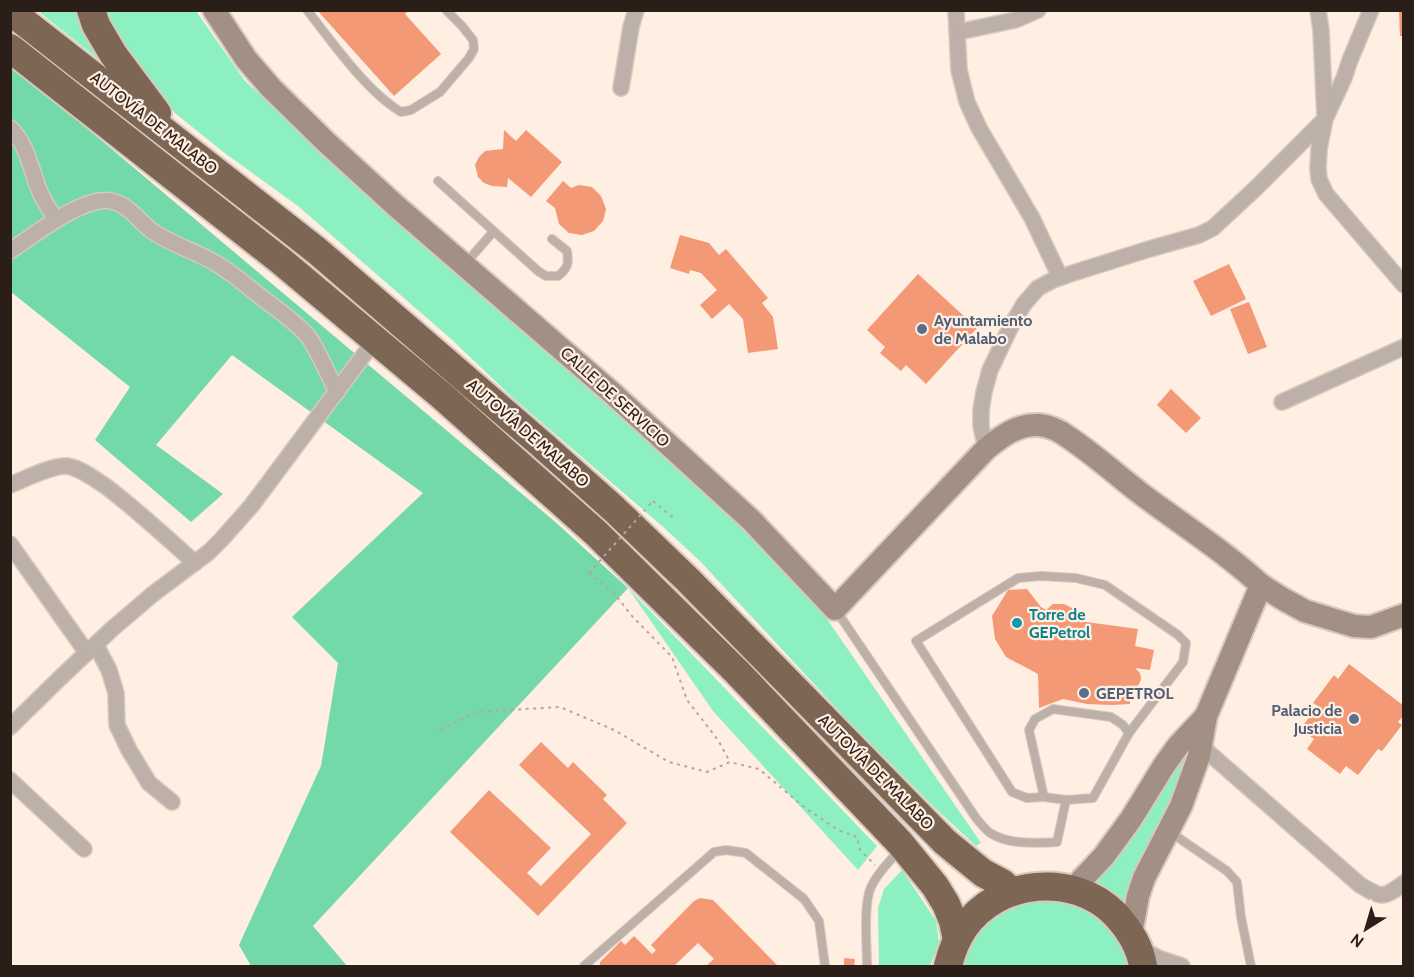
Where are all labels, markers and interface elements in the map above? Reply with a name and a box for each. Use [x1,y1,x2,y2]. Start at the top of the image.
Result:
street label: AUTOVÍA DE MALABO [87,68,221,178]
place label: Ayuntamiento de Malabo [934,311,1032,348]
marker: Ayuntamiento de Malabo [915,322,929,336]
street label: CALLE DE SERVICIO [557,343,673,451]
street label: AUTOVÍA DE MALABO [463,375,593,491]
place label: Torre de GEPetrol [1029,605,1090,642]
marker: Torre de GEPetrol [1010,616,1024,630]
place label: GEPETROL [1096,684,1173,703]
marker: GEPETROL [1077,686,1091,700]
place label: Palacio de Justicia [1271,701,1342,738]
street label: AUTOVÍA DE MALABO [814,710,938,834]
marker: Palacio de Justicia [1347,712,1361,726]
north arrow [1336,899,1396,959]
text: N [1347,930,1368,952]

